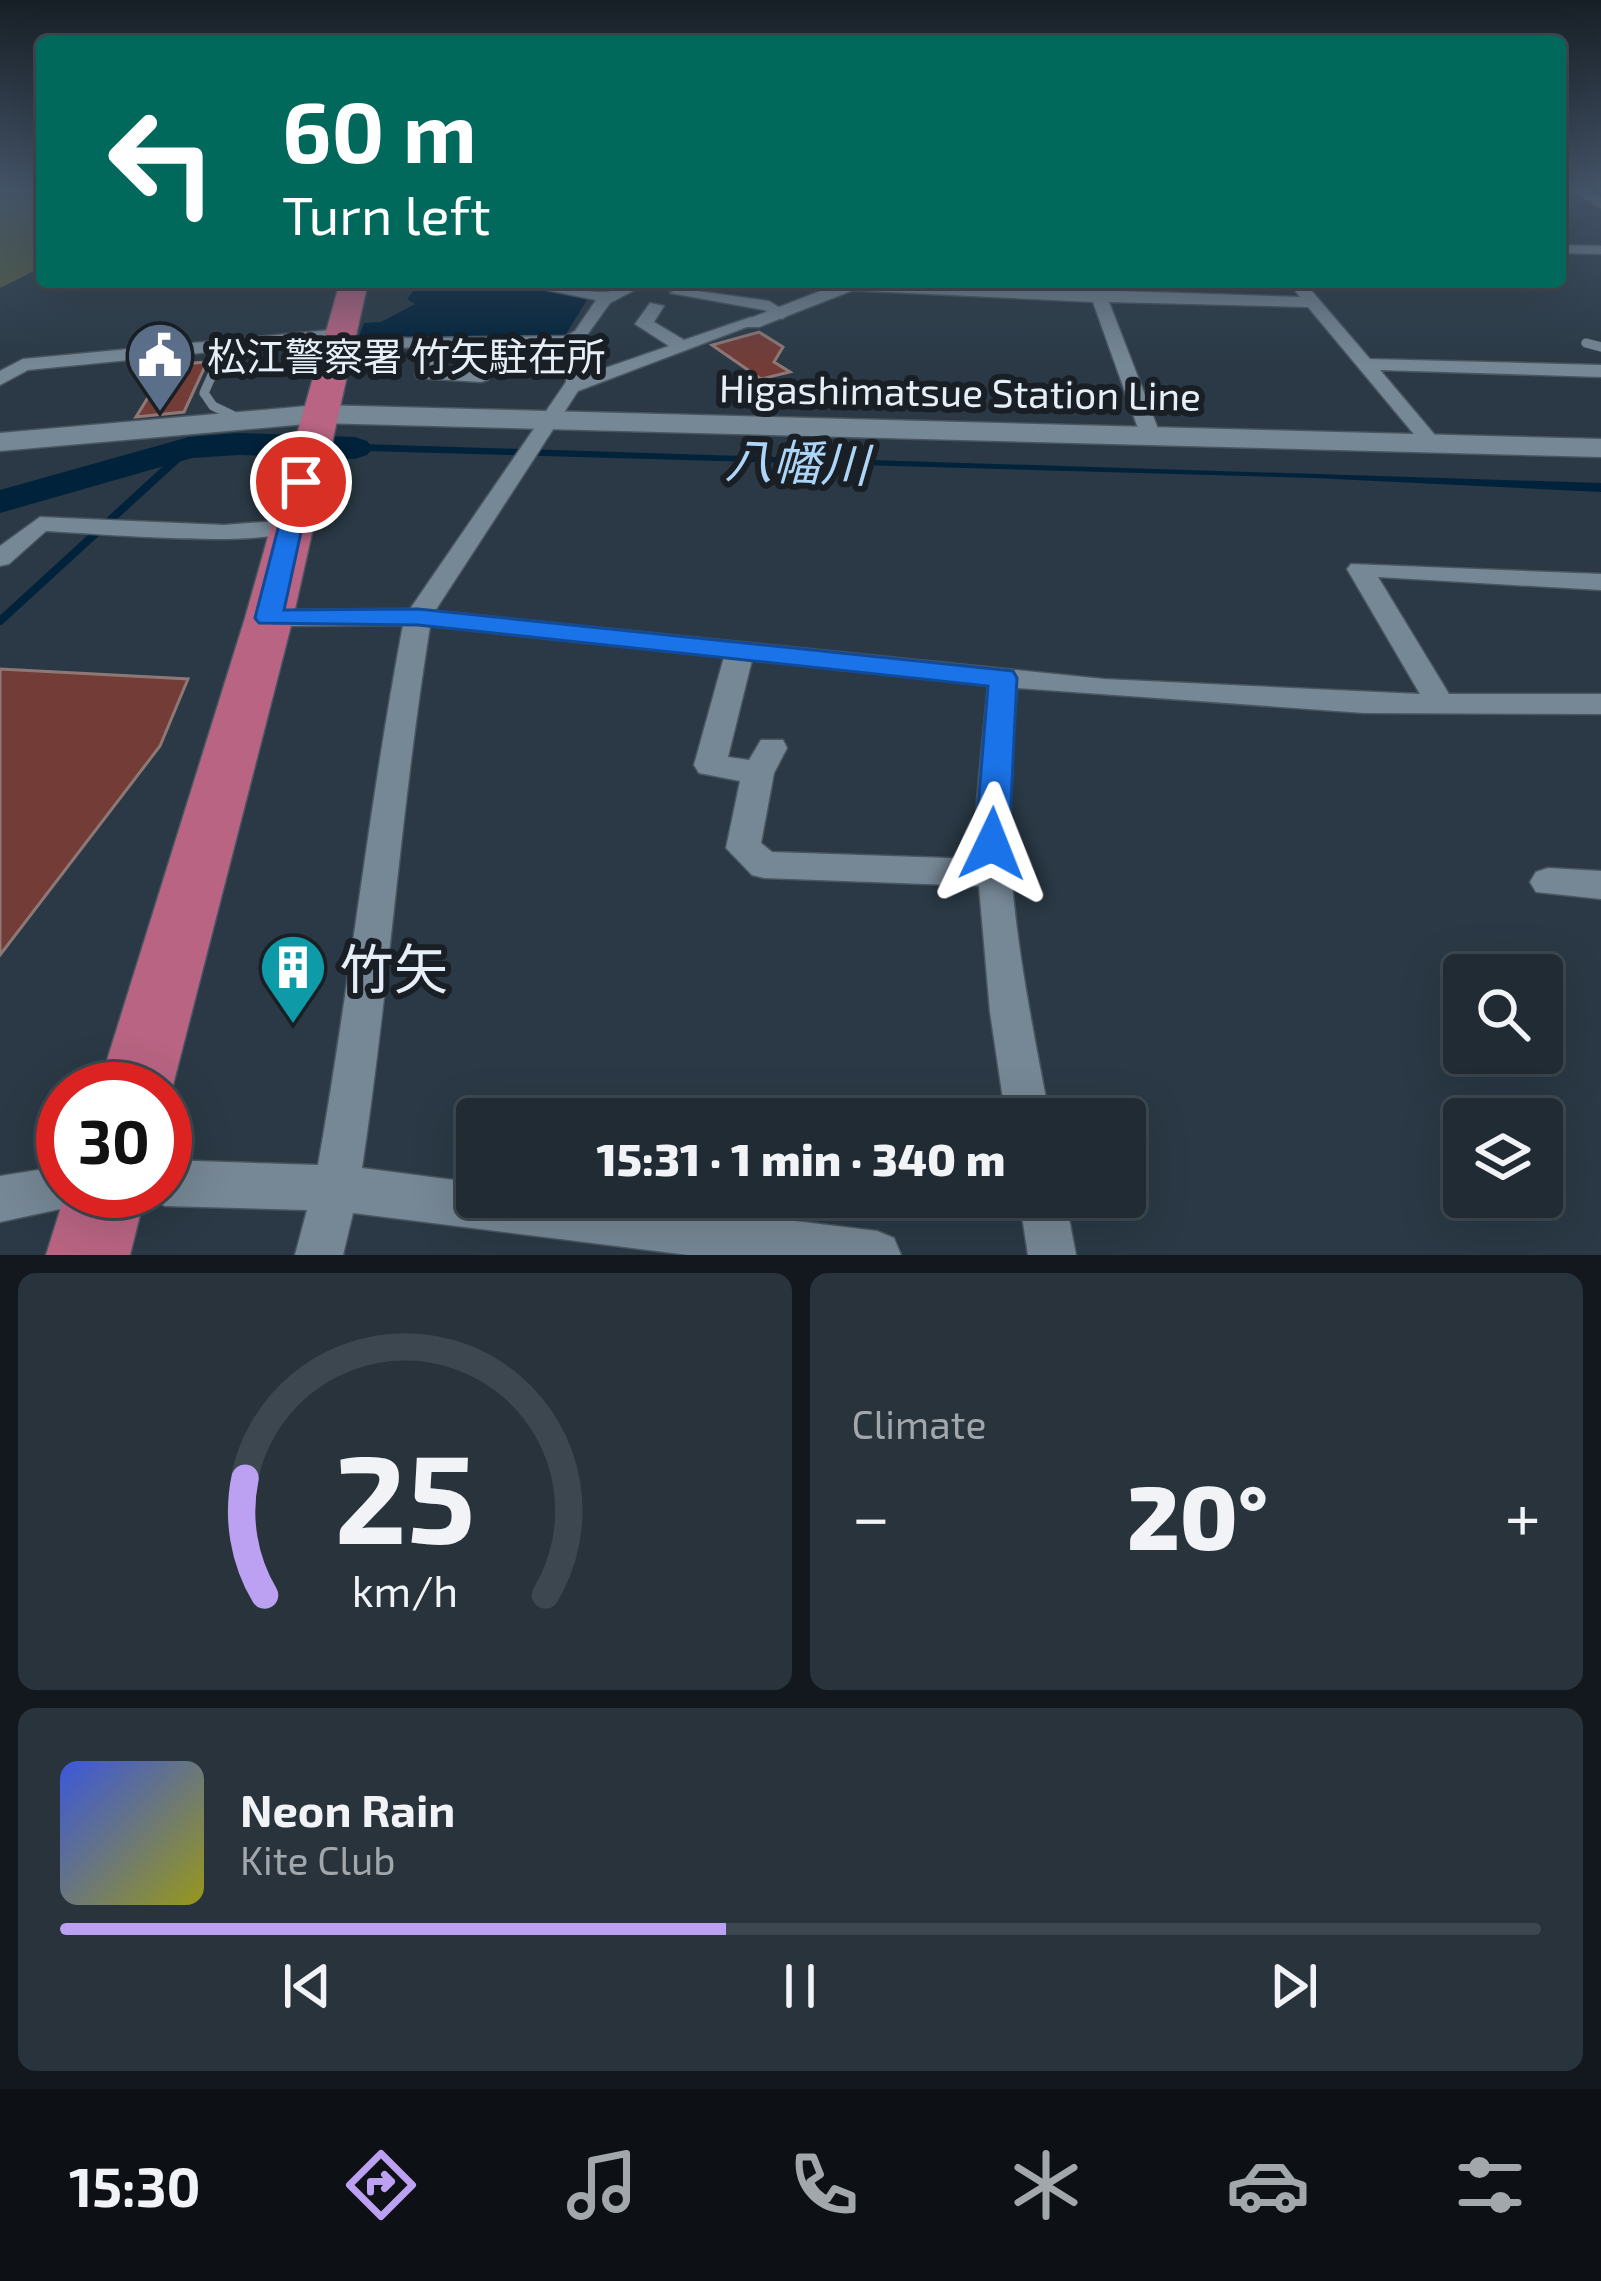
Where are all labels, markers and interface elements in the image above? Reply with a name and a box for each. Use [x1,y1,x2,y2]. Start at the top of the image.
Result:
text: 60 m [282,79,477,180]
icon: left [84,84,240,240]
text: Turn left [282,181,491,246]
public building icon: 松江警察署 竹矢駐在所 [125,320,195,414]
place label: 松江警察署 竹矢駐在所 [207,332,606,379]
street label: Higashimatsue Station Line [719,363,1201,419]
water label: 八幡川 [724,430,875,493]
pin [250,431,352,533]
icon: arrive [268,449,334,515]
position arrow [929,781,1055,907]
building icon: 竹矢 [258,932,328,1026]
place label: 竹矢 [340,935,448,1000]
map controls [1443,954,1563,1218]
button: search [1443,954,1563,1074]
speed limit sign: 30 [36,1062,192,1218]
button: layers [1443,1098,1563,1218]
text: 15:31 · 1 min · 340 m [597,1131,1005,1185]
text: Climate [852,1400,986,1447]
text: 25 [334,1419,475,1569]
text: 20° [1127,1460,1268,1568]
text: − [852,1475,890,1554]
text: + [1505,1475,1541,1554]
text: km/h [351,1563,458,1615]
text: Neon Rain [240,1782,455,1836]
text: Kite Club [240,1836,396,1883]
icon: previous [274,1953,340,2019]
icon: pause [767,1953,833,2019]
icon: next [1261,1953,1327,2019]
icon: directions [339,2143,423,2227]
icon: music [560,2143,644,2227]
icon: phone [782,2143,866,2227]
icon: climate [1004,2143,1088,2227]
icon: car [1226,2143,1310,2227]
icon: filters [1448,2143,1532,2227]
text: 15:30 [69,2153,201,2218]

